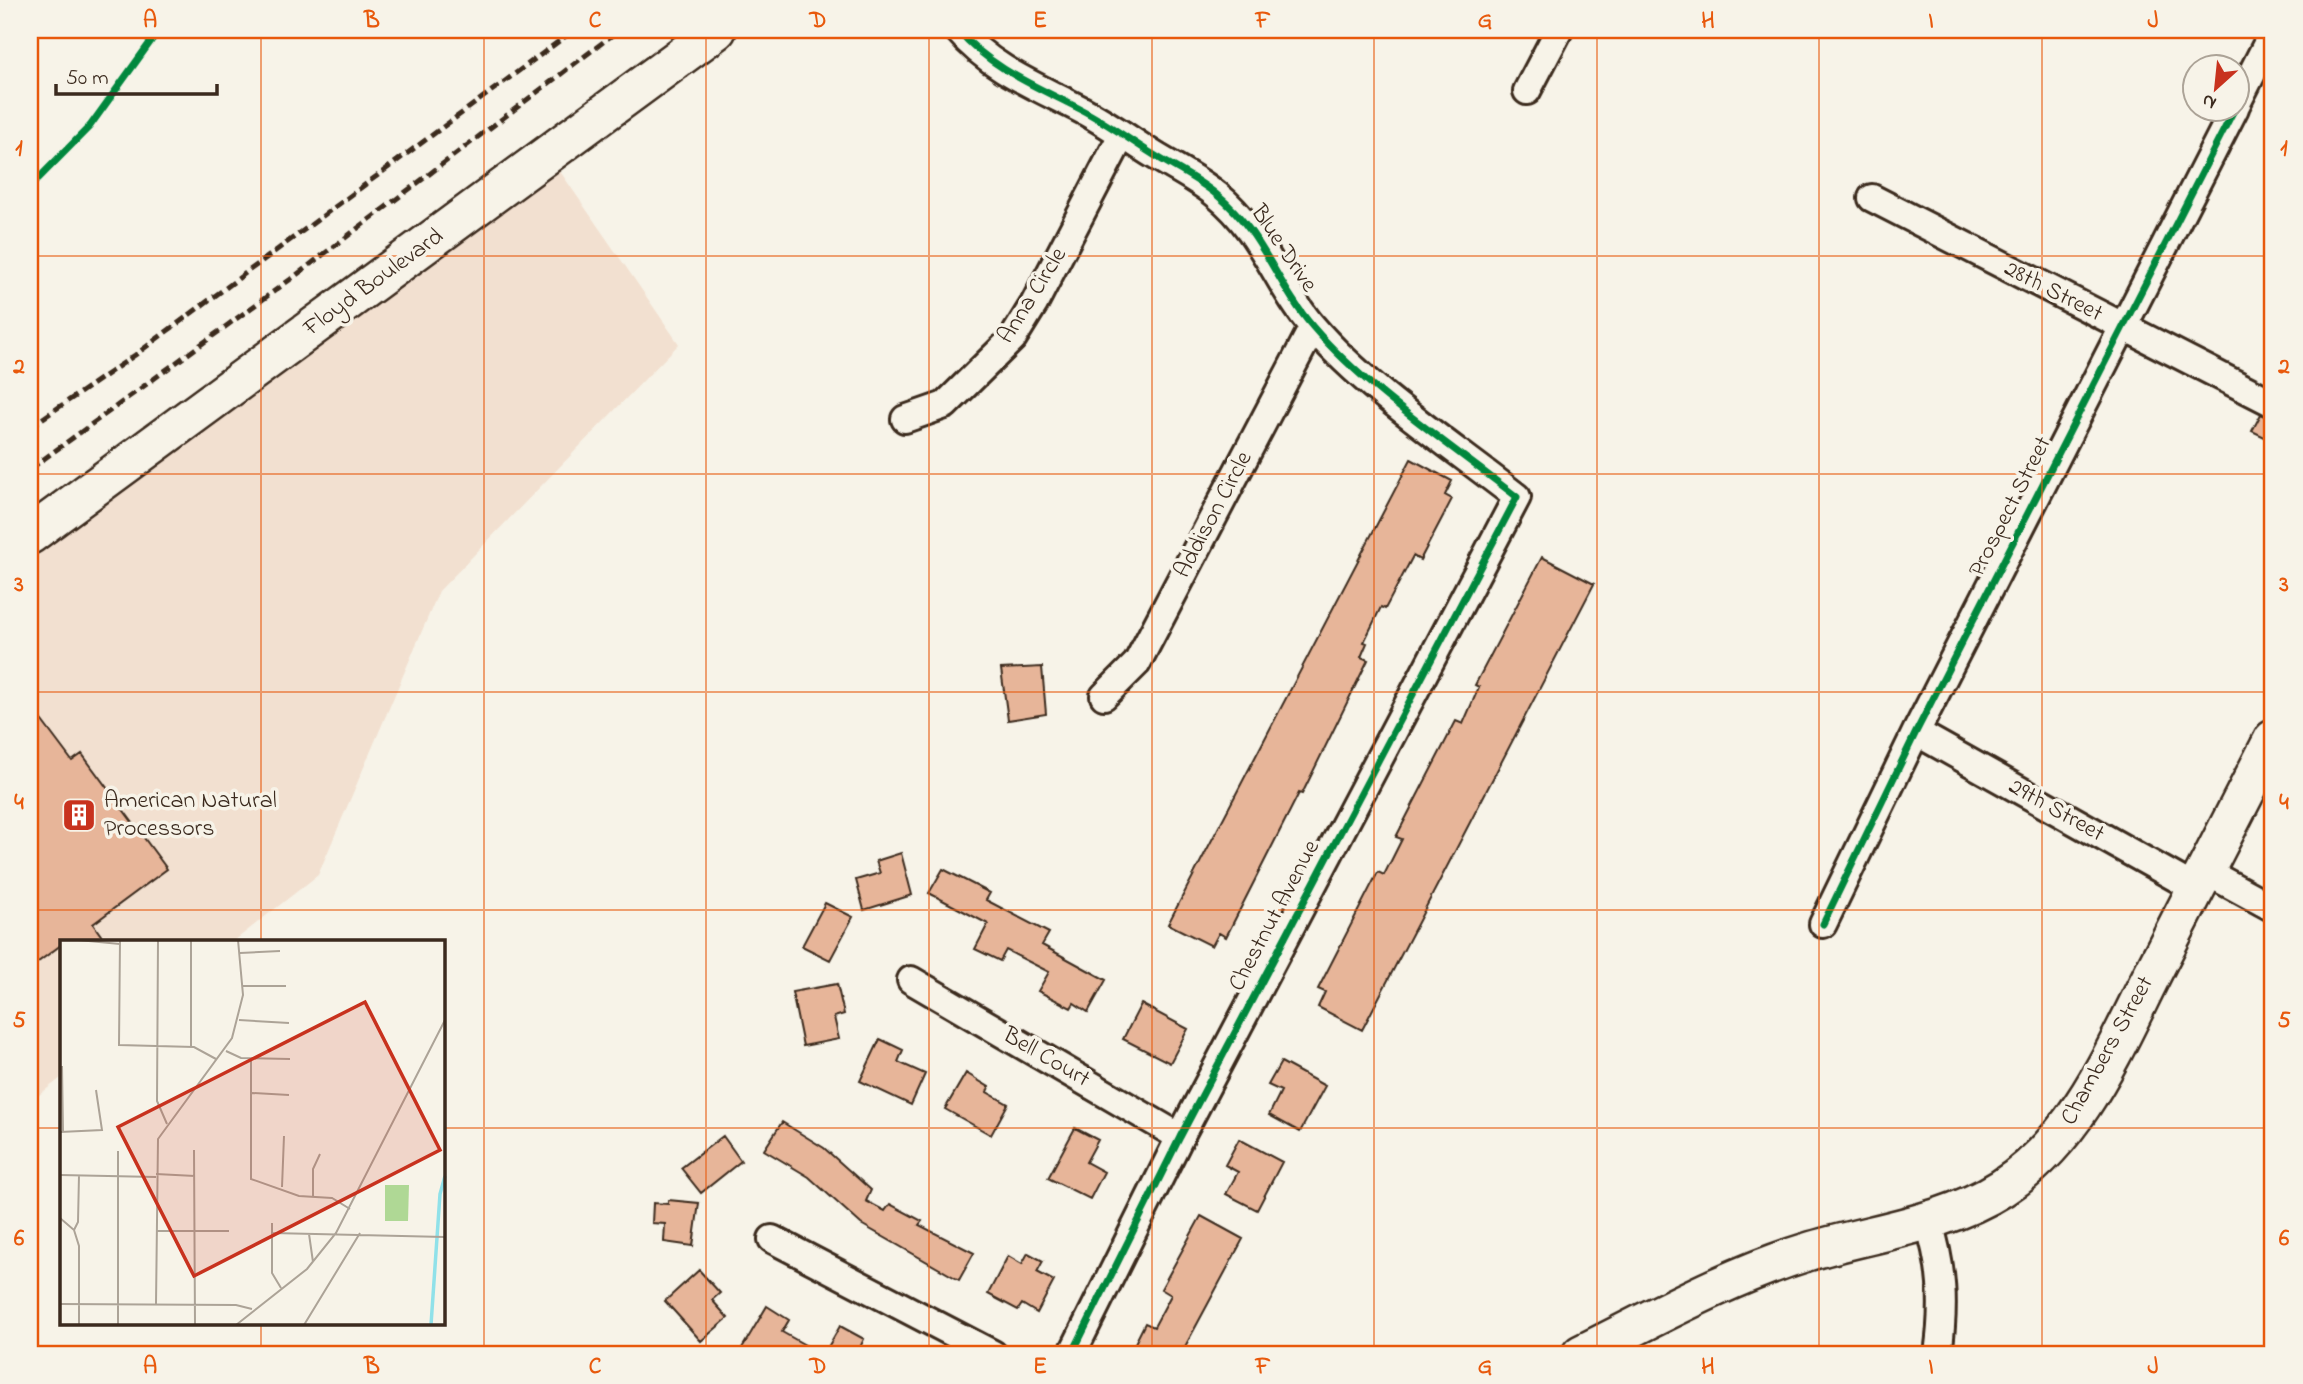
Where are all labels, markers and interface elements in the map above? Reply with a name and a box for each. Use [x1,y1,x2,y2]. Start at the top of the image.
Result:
text: A [143,5,157,38]
text: B [363,5,380,38]
text: C [589,5,602,38]
text: D [809,5,826,38]
text: E [1033,5,1047,38]
text: F [1255,5,1271,38]
text: G [1478,5,1492,38]
text: H [1701,5,1715,38]
text: I [1928,5,1934,38]
text: J [2147,5,2159,38]
scale bar [56,52,217,96]
north arrow [2180,52,2250,122]
text: 50 m [66,64,109,94]
text: N [2197,86,2221,116]
text: 1 [15,133,23,166]
text: 1 [2280,133,2288,166]
street label: Blue Drive [1240,197,1325,300]
street label: Floyd Boulevard [296,220,452,347]
street label: Anna Circle [990,241,1077,351]
street label: 28th Street [1997,252,2109,332]
text: 2 [12,351,25,384]
text: 2 [2277,351,2290,384]
street label: Prospect Street [1961,431,2061,583]
street label: Addison Circle [1166,445,1262,585]
text: 3 [13,569,24,602]
text: 3 [2278,569,2289,602]
street label: 29th Street [2002,770,2110,852]
place label: American Natural Processors [104,784,277,847]
text: 4 [14,787,24,820]
text: 4 [2279,787,2289,820]
building icon: American Natural Processors [60,796,98,834]
street label: Chestnut Avenue [1220,834,1330,998]
inset map [60,940,444,1324]
street label: Chambers Street [2053,970,2163,1132]
text: 5 [12,1005,26,1038]
text: 5 [2277,1005,2291,1038]
street label: Bell Court [995,1018,1096,1097]
text: 6 [14,1223,25,1256]
text: 6 [2279,1223,2290,1256]
text: A [143,1351,157,1384]
text: B [363,1351,380,1384]
text: C [589,1351,602,1384]
text: D [809,1351,826,1384]
text: E [1033,1351,1047,1384]
text: F [1255,1351,1271,1384]
text: G [1478,1351,1492,1384]
text: H [1701,1351,1715,1384]
text: I [1928,1351,1934,1384]
text: J [2147,1351,2159,1384]

